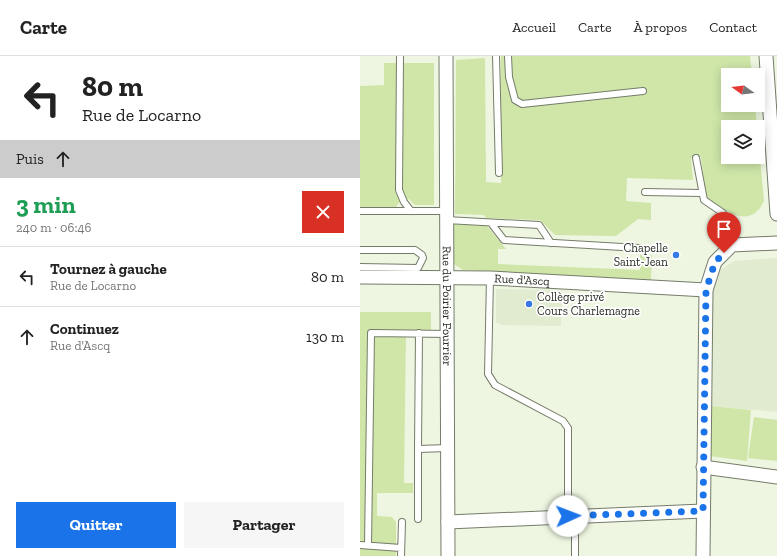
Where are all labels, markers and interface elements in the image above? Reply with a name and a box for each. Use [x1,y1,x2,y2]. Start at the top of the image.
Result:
text: Carte [20,16,67,39]
text: Accueil [512,19,556,36]
text: Carte [578,19,612,36]
text: À propos [634,19,687,36]
text: Contact [709,19,757,36]
north arrow [721,68,765,112]
map controls [721,68,765,164]
text: 80 m [82,70,143,103]
icon: left [16,72,68,124]
text: Rue de Locarno [82,104,201,126]
button: layers [721,120,765,164]
icon: ahead [52,148,74,170]
text: Puis [16,150,44,168]
text: 3 min [16,190,76,219]
button: close [302,191,344,233]
pin [707,212,741,253]
icon: arrive [713,218,735,240]
text: 240 m · 06:46 [16,220,91,235]
place label: Chapelle Saint-Jean [614,241,668,269]
street label: Rue du Poirier Fourrier [440,246,454,366]
marker: Chapelle Saint-Jean [671,250,681,260]
text: Tournez à gauche [50,260,167,278]
icon: left [16,266,38,288]
text: 80 m [311,268,344,286]
street label: Rue d'Ascq [494,271,551,288]
text: Rue de Locarno [50,278,136,293]
place label: Collège privé Cours Charlemagne [537,290,640,318]
marker: Collège privé Cours Charlemagne [524,299,534,309]
text: Continuez [50,320,119,338]
icon: ahead [16,326,38,348]
text: 130 m [306,328,344,346]
text: Rue d'Ascq [50,338,110,353]
position arrow [547,495,589,537]
button: Quitter [16,502,176,548]
button: Partager [184,502,344,548]

